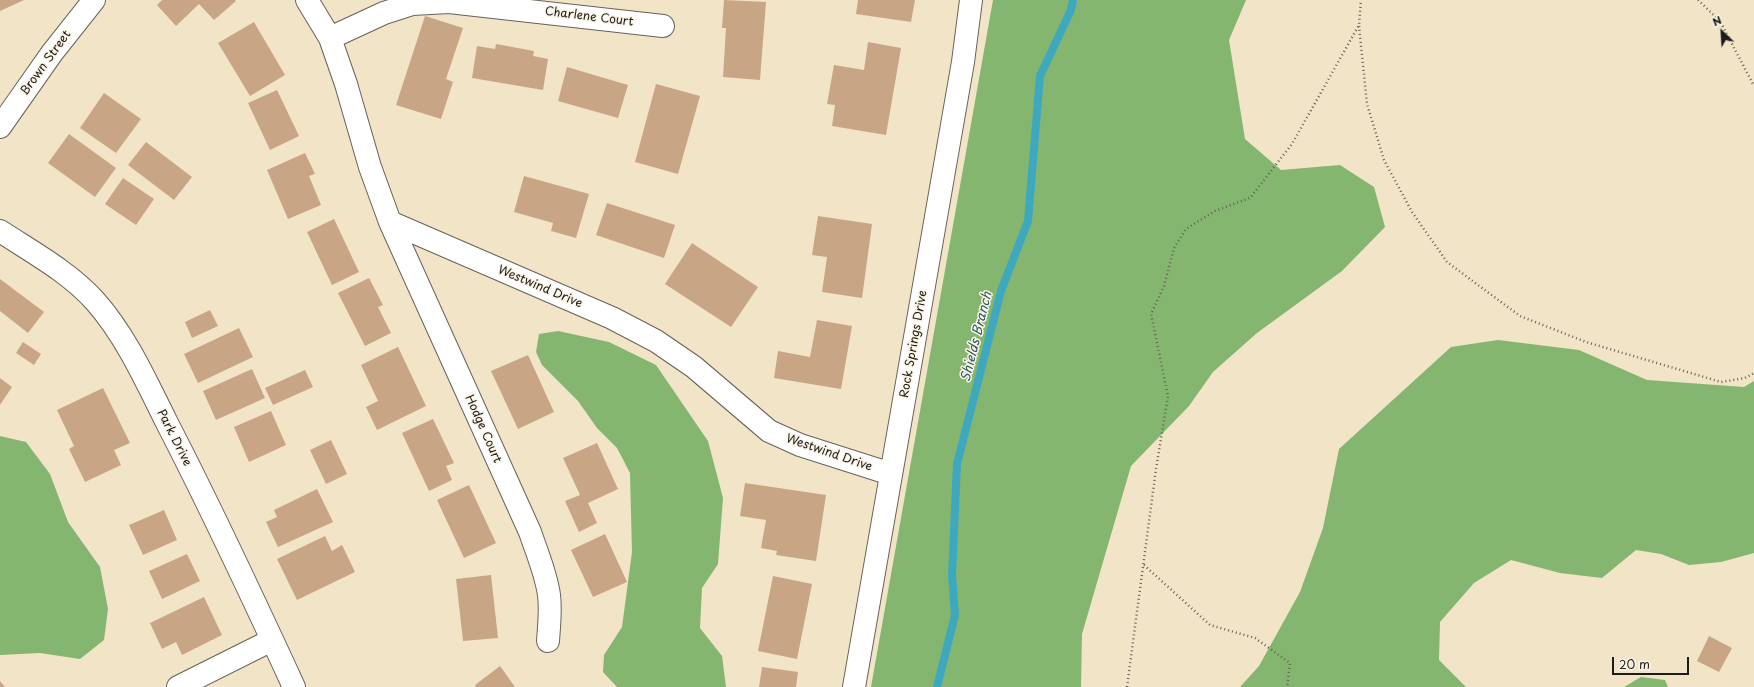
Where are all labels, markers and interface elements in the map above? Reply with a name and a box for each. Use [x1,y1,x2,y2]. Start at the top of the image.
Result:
street label: Charlene Court [544,4,634,30]
text: N [1709,11,1724,30]
north arrow [1702,12,1742,52]
street label: Brown Street [18,28,74,98]
street label: Westwind Drive [496,263,584,311]
street label: Rock Springs Drive [897,289,931,399]
water label: Shields Branch [958,290,996,384]
street label: Hodge Court [462,393,504,465]
street label: Park Drive [154,407,194,469]
street label: Westwind Drive [784,431,874,475]
scale bar [1614,649,1691,675]
text: 20 m [1619,655,1650,673]

